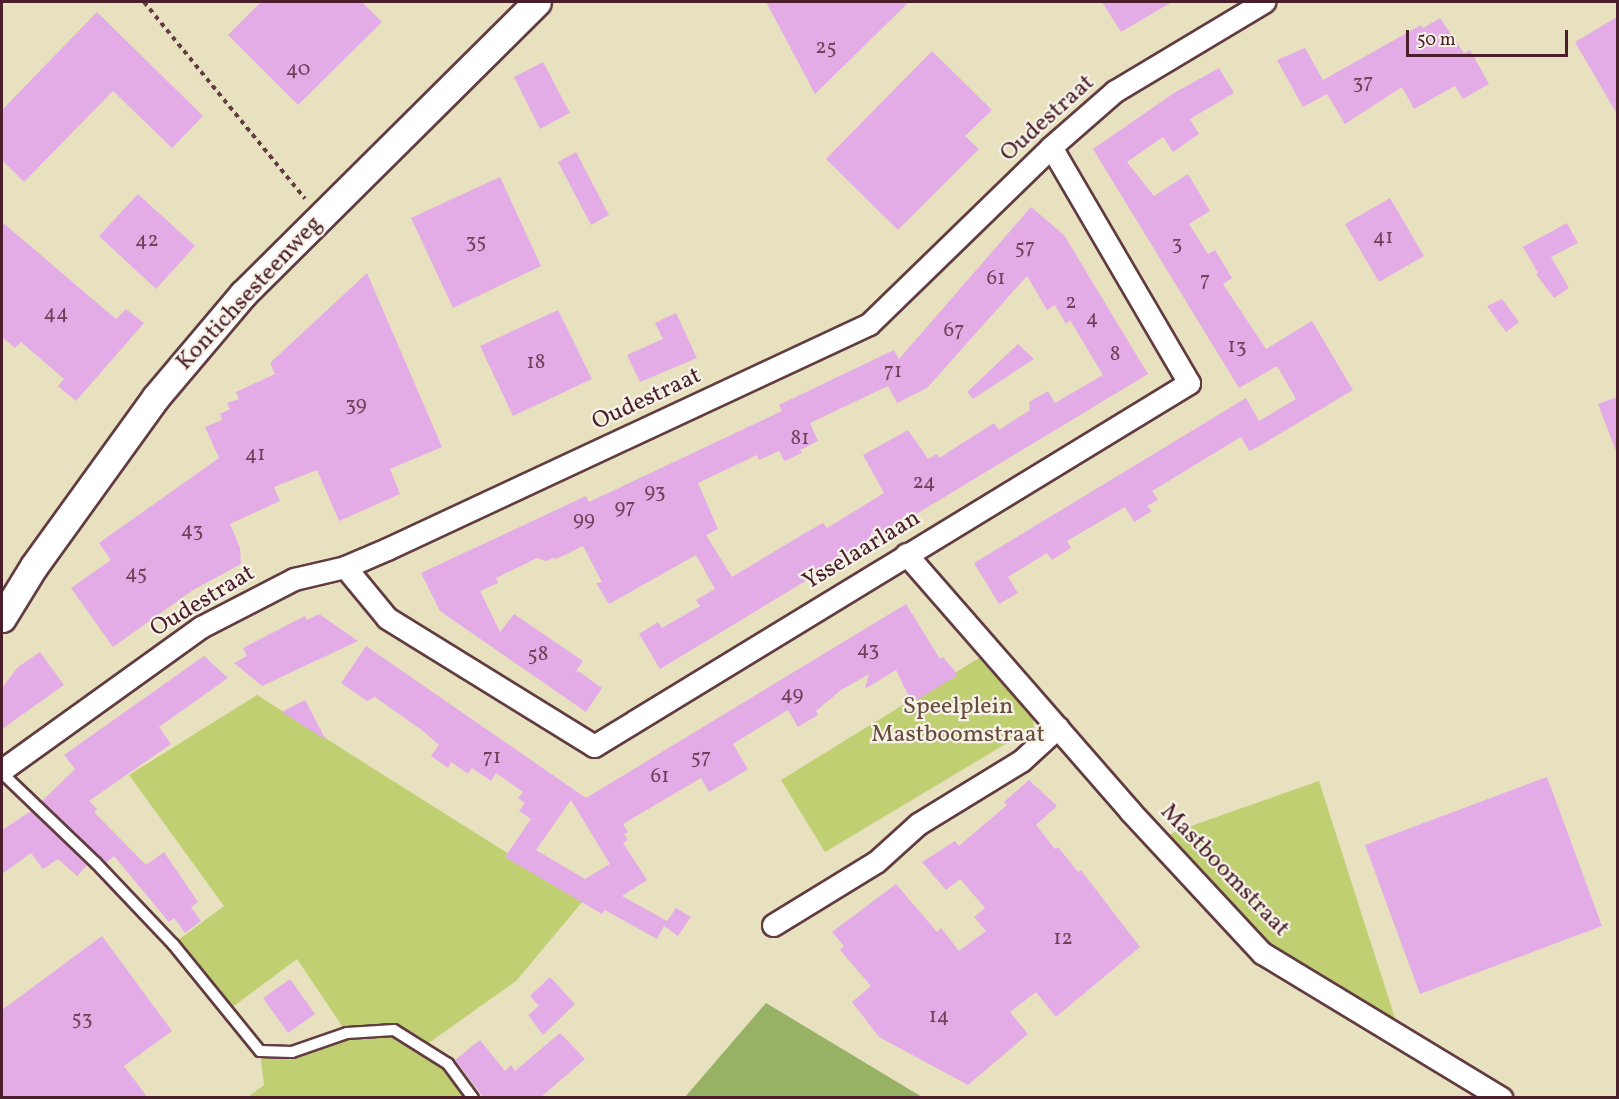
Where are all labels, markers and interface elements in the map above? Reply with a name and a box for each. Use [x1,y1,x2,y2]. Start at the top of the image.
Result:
scale bar [1409,18,1571,56]
text: 50 m [1417,28,1456,53]
house number: 25 [815,35,837,61]
house number: 40 [286,57,310,83]
street label: Oudestraat [995,69,1101,169]
house number: 37 [1353,70,1373,96]
street label: Kontichsesteenweg [171,211,329,377]
house number: 41 [1373,225,1393,251]
house number: 42 [135,228,159,254]
house number: 35 [466,229,486,255]
house number: 3 [1172,231,1182,257]
house number: 57 [1015,235,1035,261]
house number: 61 [987,266,1005,292]
house number: 7 [1200,268,1210,294]
house number: 2 [1065,290,1077,316]
house number: 44 [43,301,69,327]
house number: 4 [1086,306,1098,332]
house number: 67 [944,318,964,344]
house number: 13 [1228,334,1246,360]
house number: 8 [1110,342,1120,368]
house number: 18 [527,350,545,376]
house number: 71 [884,359,902,385]
street label: Oudestraat [588,362,706,438]
house number: 39 [345,392,367,418]
house number: 81 [791,426,809,452]
house number: 41 [245,442,265,468]
house number: 24 [912,470,936,496]
house number: 93 [644,479,666,505]
house number: 97 [614,495,636,521]
street label: Ysselaarlaan [798,505,926,597]
house number: 99 [573,507,595,533]
house number: 43 [181,518,203,544]
street label: Oudestraat [146,560,260,644]
house number: 45 [125,561,147,587]
house number: 43 [857,637,879,663]
house number: 58 [528,642,548,668]
house number: 49 [781,682,803,708]
park label: Speelplein Mastboomstraat [871,694,1045,750]
house number: 71 [483,745,501,771]
house number: 57 [691,745,711,771]
house number: 61 [651,764,669,790]
street label: Mastboomstraat [1153,799,1295,943]
house number: 12 [1053,926,1073,952]
house number: 14 [929,1004,949,1030]
house number: 53 [72,1006,92,1032]

